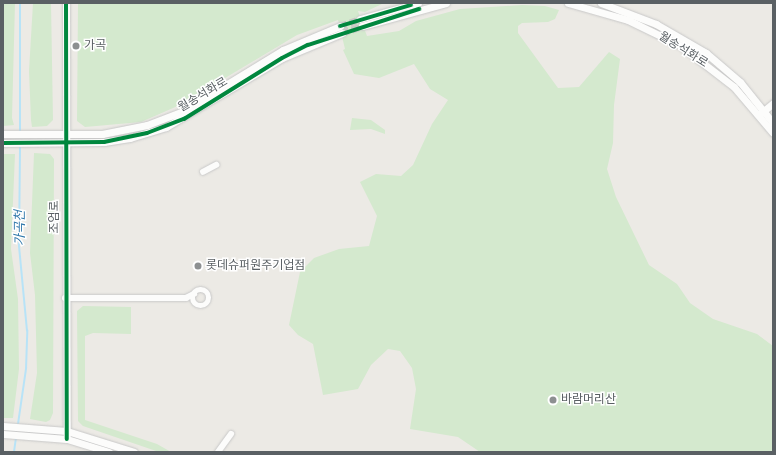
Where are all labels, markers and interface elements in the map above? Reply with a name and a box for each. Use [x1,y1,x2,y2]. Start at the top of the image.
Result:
street label: 월송석화로 [656,29,710,71]
place label: 가곡 [84,39,106,53]
marker: 가곡 [71,41,81,51]
street label: 월송석화로 [176,75,230,115]
street label: 조엄로 [48,200,62,234]
water label: 가곡천 [12,210,28,246]
place label: 롯데슈퍼원주기업점 [206,259,305,273]
marker: 롯데슈퍼원주기업점 [193,261,203,271]
place label: 바람머리산 [561,393,616,407]
marker: 바람머리산 [548,395,558,405]

